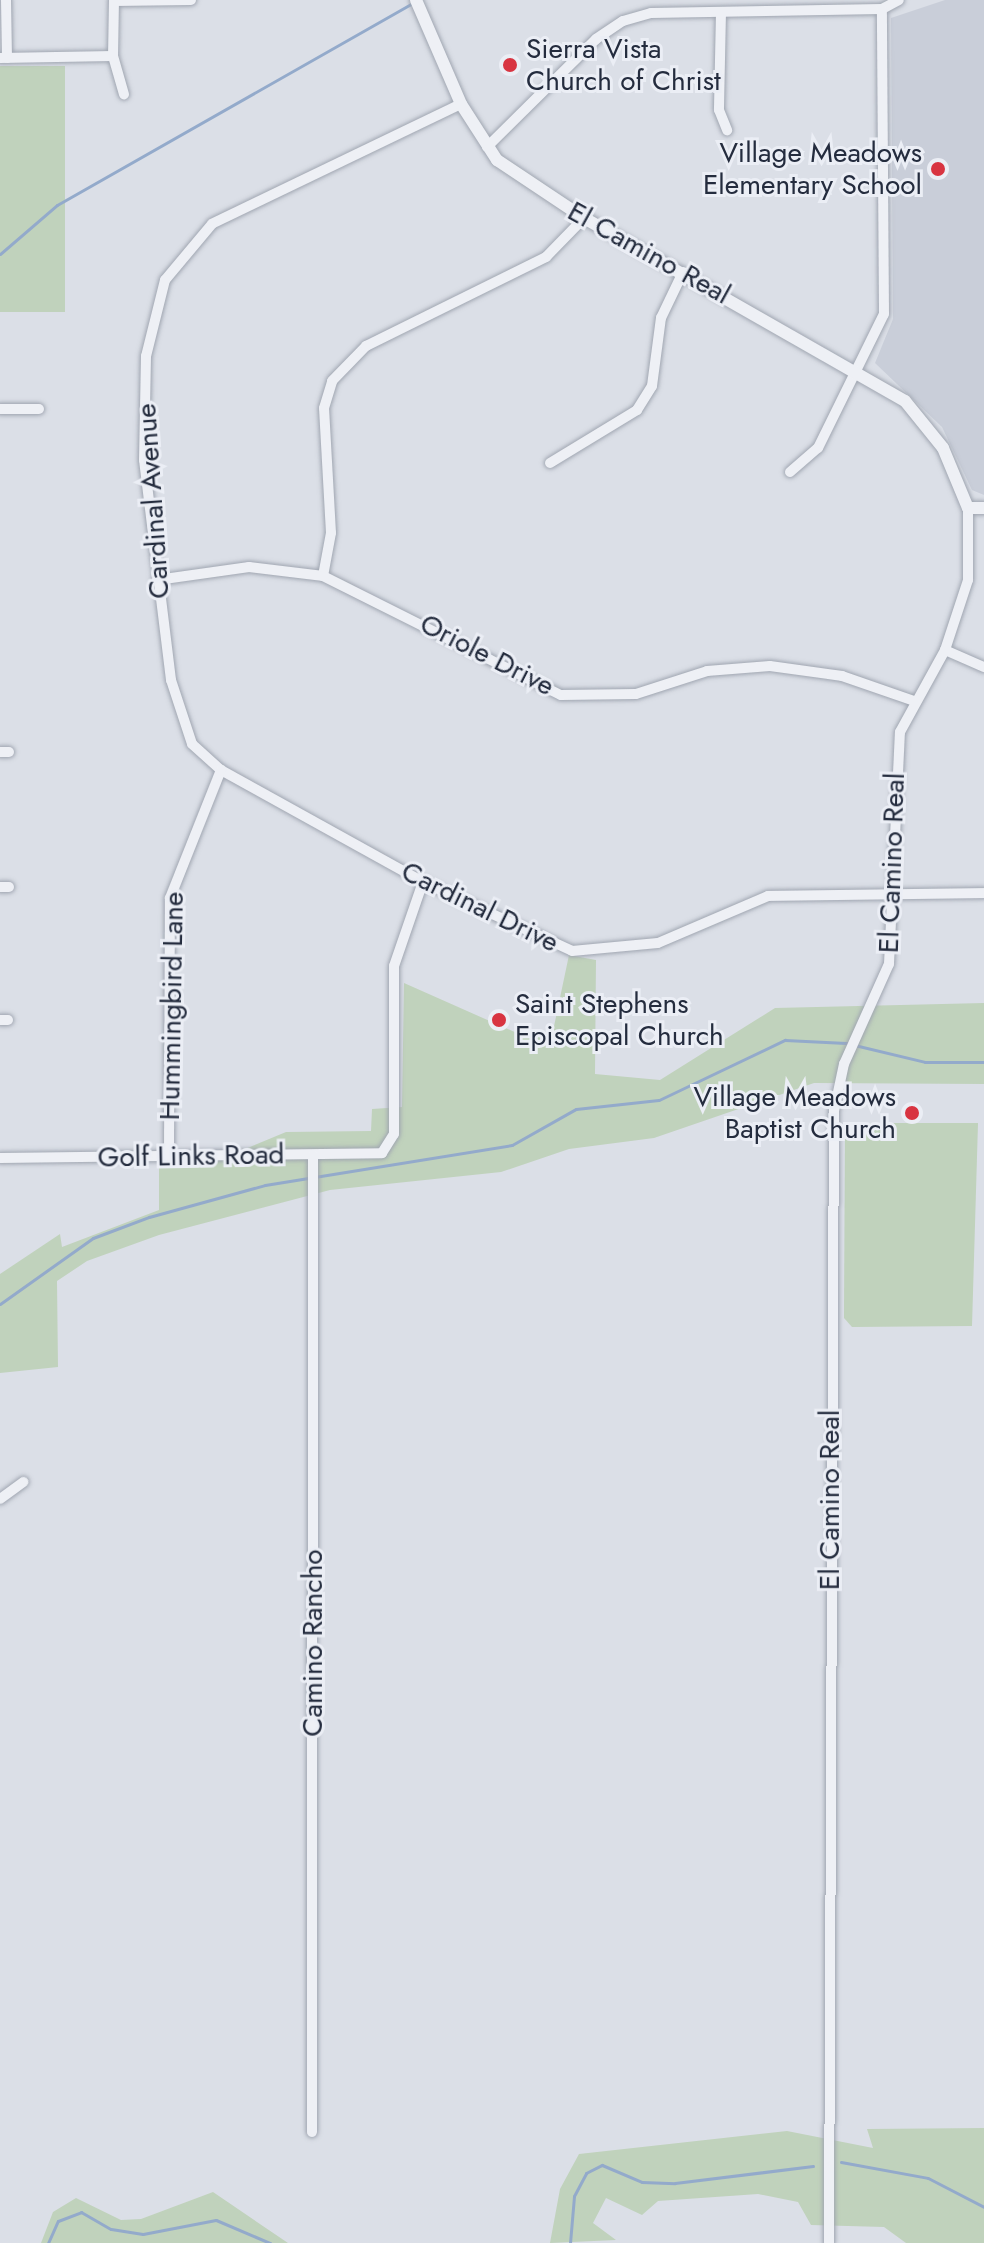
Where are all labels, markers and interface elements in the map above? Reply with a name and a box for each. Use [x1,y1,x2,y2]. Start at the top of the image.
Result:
place label: Sierra Vista Church of Christ [526,32,721,98]
marker: Sierra Vista Church of Christ [501,56,519,74]
place label: Village Meadows Elementary School [703,136,922,202]
marker: Village Meadows Elementary School [929,160,947,178]
street label: El Camino Real [562,195,736,311]
street label: Cardinal Avenue [129,402,177,600]
street label: Oriole Drive [414,607,560,703]
street label: El Camino Real [872,772,912,954]
street label: Cardinal Drive [396,854,564,960]
street label: Hummingbird Lane [153,891,191,1121]
place label: Saint Stephens Episcopal Church [515,987,724,1053]
marker: Saint Stephens Episcopal Church [490,1011,508,1029]
place label: Village Meadows Baptist Church [693,1080,896,1146]
marker: Village Meadows Baptist Church [903,1104,921,1122]
street label: Golf Links Road [97,1138,285,1174]
street label: El Camino Real [813,1410,847,1590]
street label: Camino Rancho [296,1549,330,1737]

